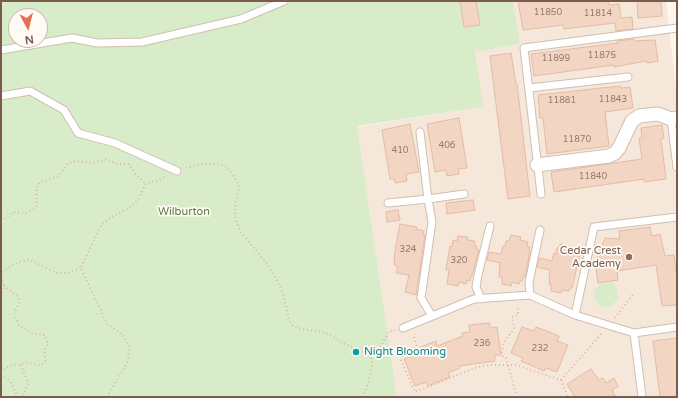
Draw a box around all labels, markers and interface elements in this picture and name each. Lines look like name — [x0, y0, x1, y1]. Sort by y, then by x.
north arrow — [8, 8, 48, 48]
house number: 11850 — [534, 8, 562, 18]
house number: 11814 — [584, 9, 612, 19]
text: N — [24, 32, 35, 46]
house number: 11875 — [588, 51, 616, 61]
house number: 11899 — [542, 54, 570, 64]
house number: 11843 — [599, 95, 627, 105]
house number: 11881 — [548, 96, 576, 106]
house number: 11870 — [563, 135, 591, 145]
house number: 406 — [439, 141, 455, 151]
house number: 410 — [392, 146, 408, 156]
house number: 11840 — [579, 172, 607, 182]
park label: Wilburton — [158, 205, 210, 219]
place label: Cedar Crest Academy — [560, 244, 621, 270]
house number: 324 — [400, 245, 416, 255]
marker: Cedar Crest Academy — [624, 252, 634, 262]
house number: 320 — [451, 256, 467, 266]
house number: 236 — [474, 339, 490, 349]
house number: 232 — [532, 344, 548, 354]
place label: Night Blooming — [364, 345, 446, 359]
marker: Night Blooming — [351, 347, 361, 357]

